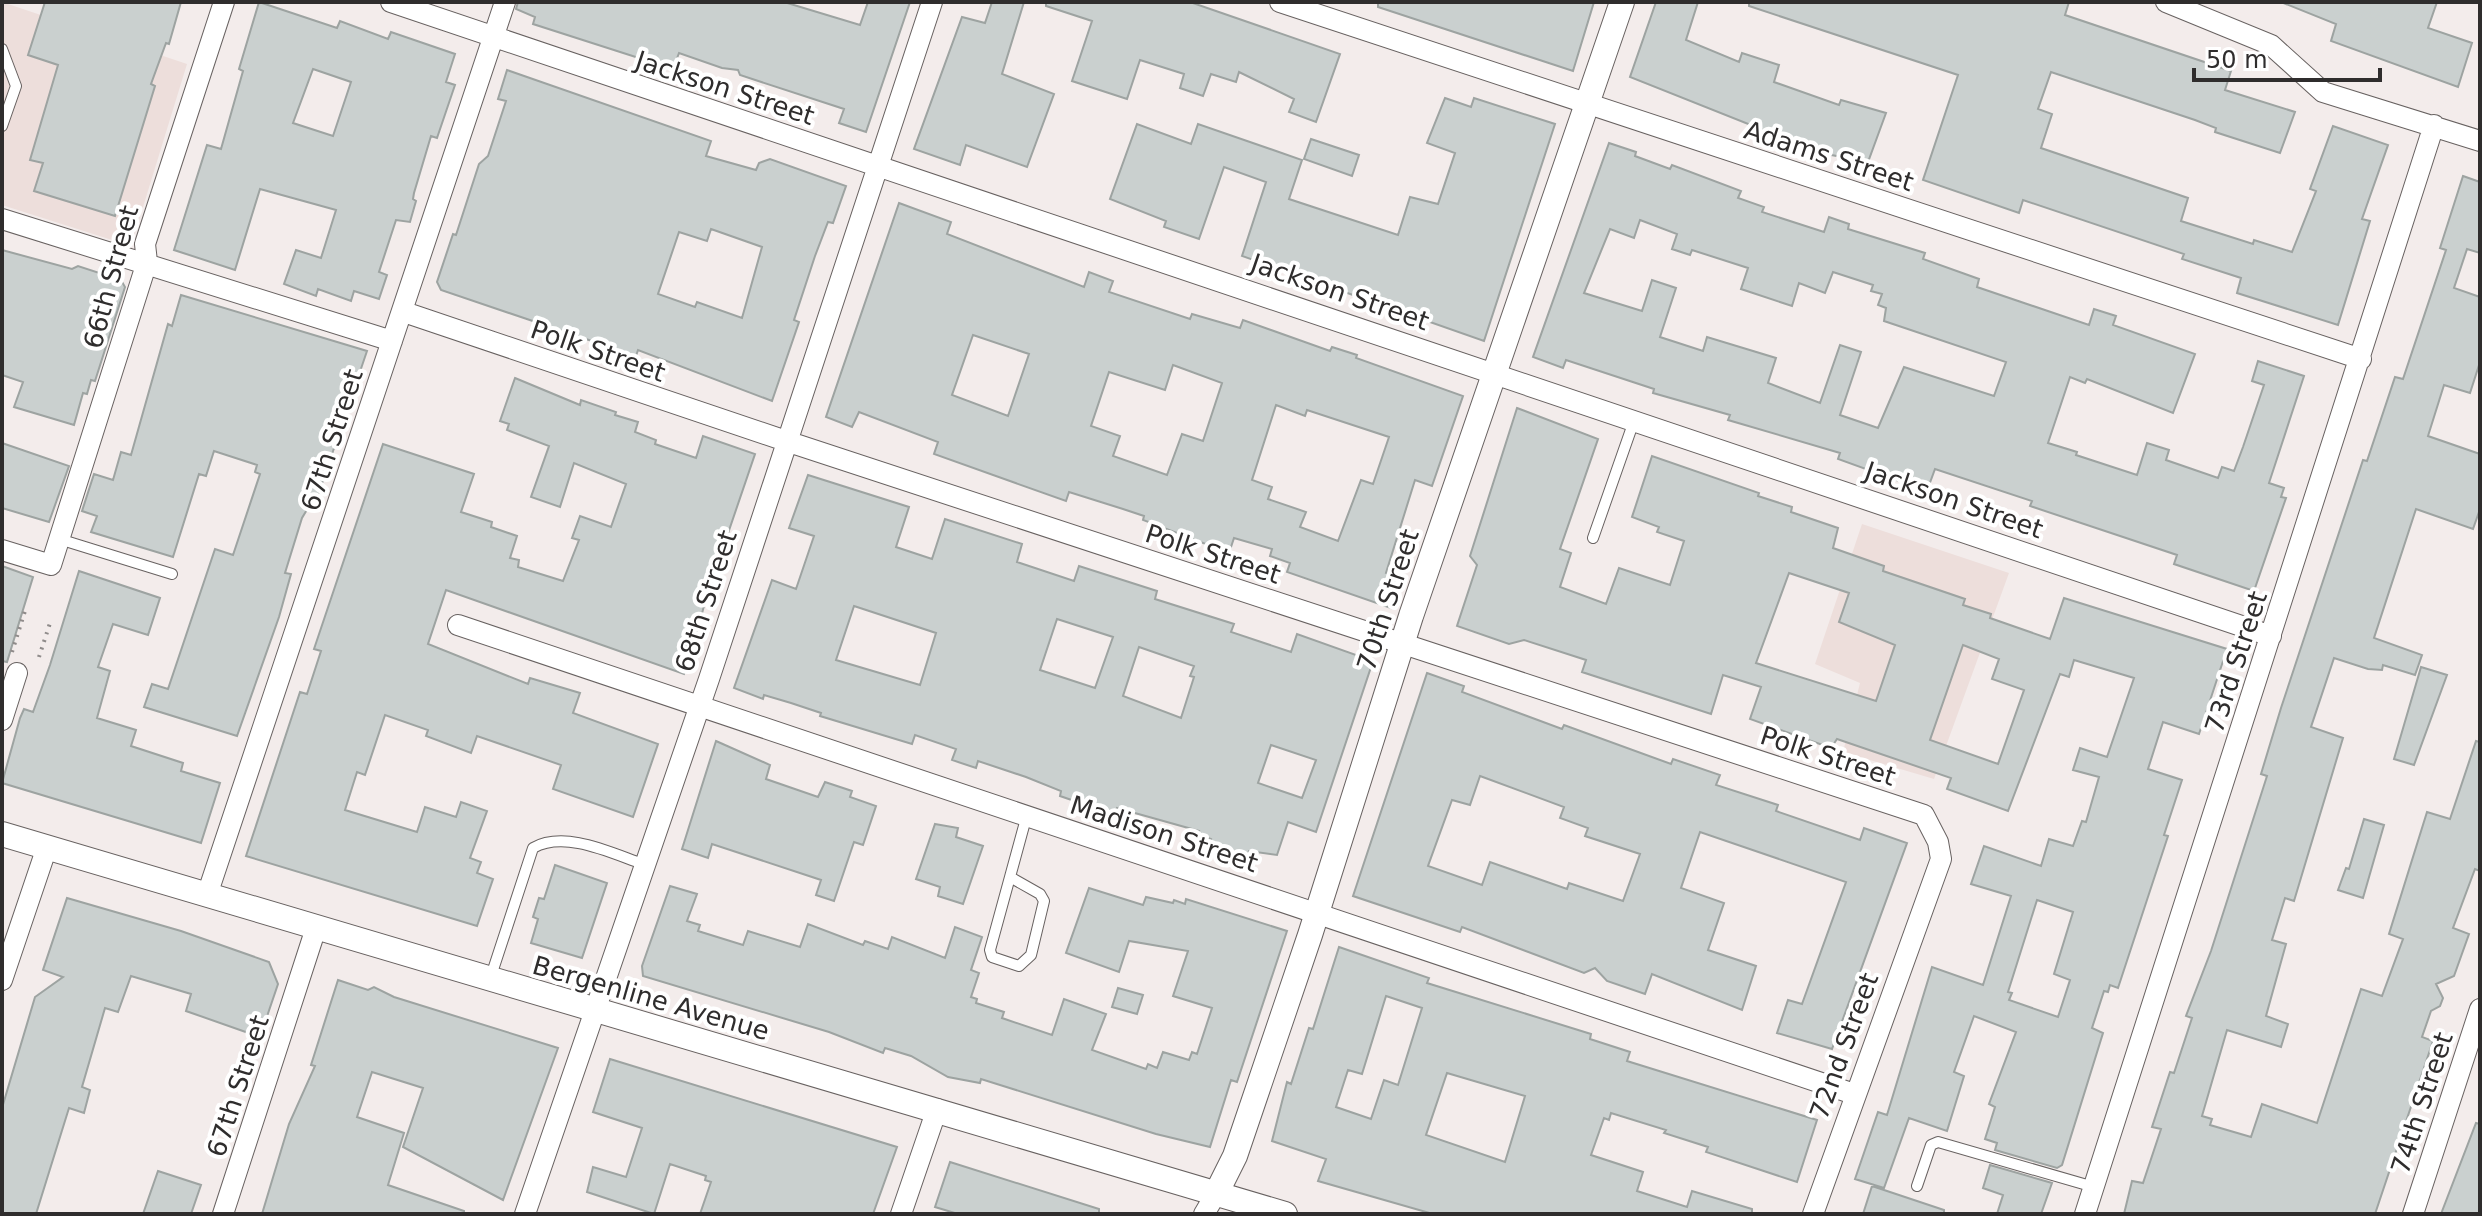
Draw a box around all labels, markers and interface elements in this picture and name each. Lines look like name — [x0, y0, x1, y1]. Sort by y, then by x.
scale bar — [2194, 32, 2380, 82]
street label: Jackson Street — [630, 44, 818, 131]
text: 50 m — [2206, 46, 2268, 74]
street label: Adams Street — [1741, 115, 1917, 197]
street label: 66th Street — [77, 202, 145, 352]
street label: Jackson Street — [1245, 247, 1433, 336]
street label: Polk Street — [527, 314, 669, 388]
street label: 67th Street — [295, 365, 369, 515]
street label: Jackson Street — [1859, 455, 2047, 544]
street label: Polk Street — [1142, 518, 1284, 590]
street label: 70th Street — [1351, 525, 1425, 675]
street label: 68th Street — [669, 526, 743, 676]
street label: 73rd Street — [2199, 587, 2273, 737]
street label: Polk Street — [1757, 720, 1899, 792]
street label: Madison Street — [1066, 790, 1262, 878]
street label: Bergenline Avenue — [529, 950, 773, 1046]
street label: 72nd Street — [1804, 969, 1884, 1123]
street label: 67th Street — [201, 1011, 275, 1161]
street label: 74th Street — [2385, 1028, 2459, 1178]

